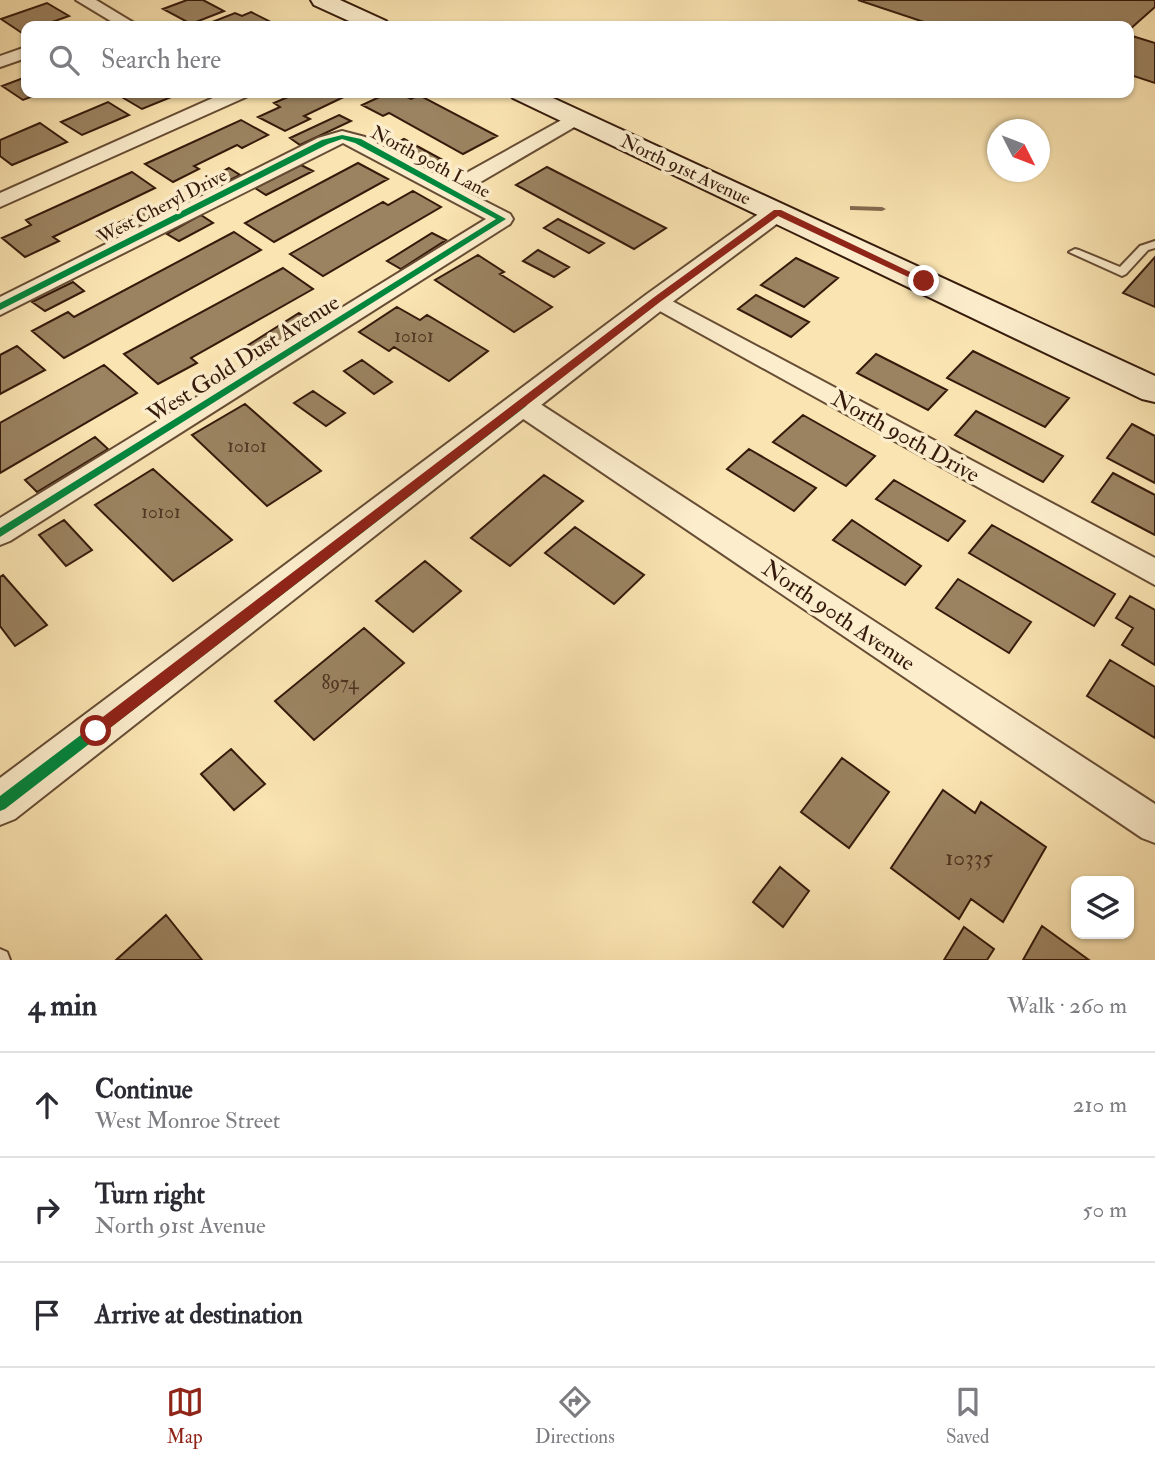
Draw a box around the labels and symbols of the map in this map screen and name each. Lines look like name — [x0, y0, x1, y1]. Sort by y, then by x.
north arrow — [987, 119, 1050, 182]
street label: North 90th Lane — [367, 120, 494, 203]
street label: North 91st Avenue — [617, 129, 755, 211]
street label: West Cheryl Drive — [93, 163, 231, 249]
route end — [908, 265, 939, 296]
street label: West Gold Dust Avenue — [141, 287, 345, 430]
house number: 10101 — [394, 324, 434, 348]
street label: North 90th Drive — [827, 384, 985, 489]
house number: 10101 — [227, 434, 267, 458]
house number: 10101 — [141, 500, 181, 524]
street label: North 90th Avenue — [757, 553, 921, 678]
house number: 8974 — [321, 671, 359, 695]
route start — [80, 715, 111, 746]
house number: 10335 — [945, 843, 993, 872]

